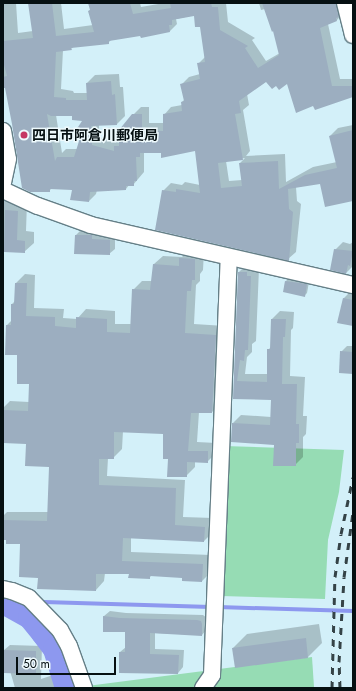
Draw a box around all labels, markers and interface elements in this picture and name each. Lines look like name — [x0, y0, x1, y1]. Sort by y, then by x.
place label: 四日市阿倉川郵便局 — [32, 127, 158, 143]
marker: 四日市阿倉川郵便局 — [19, 130, 29, 140]
scale bar — [18, 649, 118, 675]
text: 50 m — [23, 655, 50, 673]

